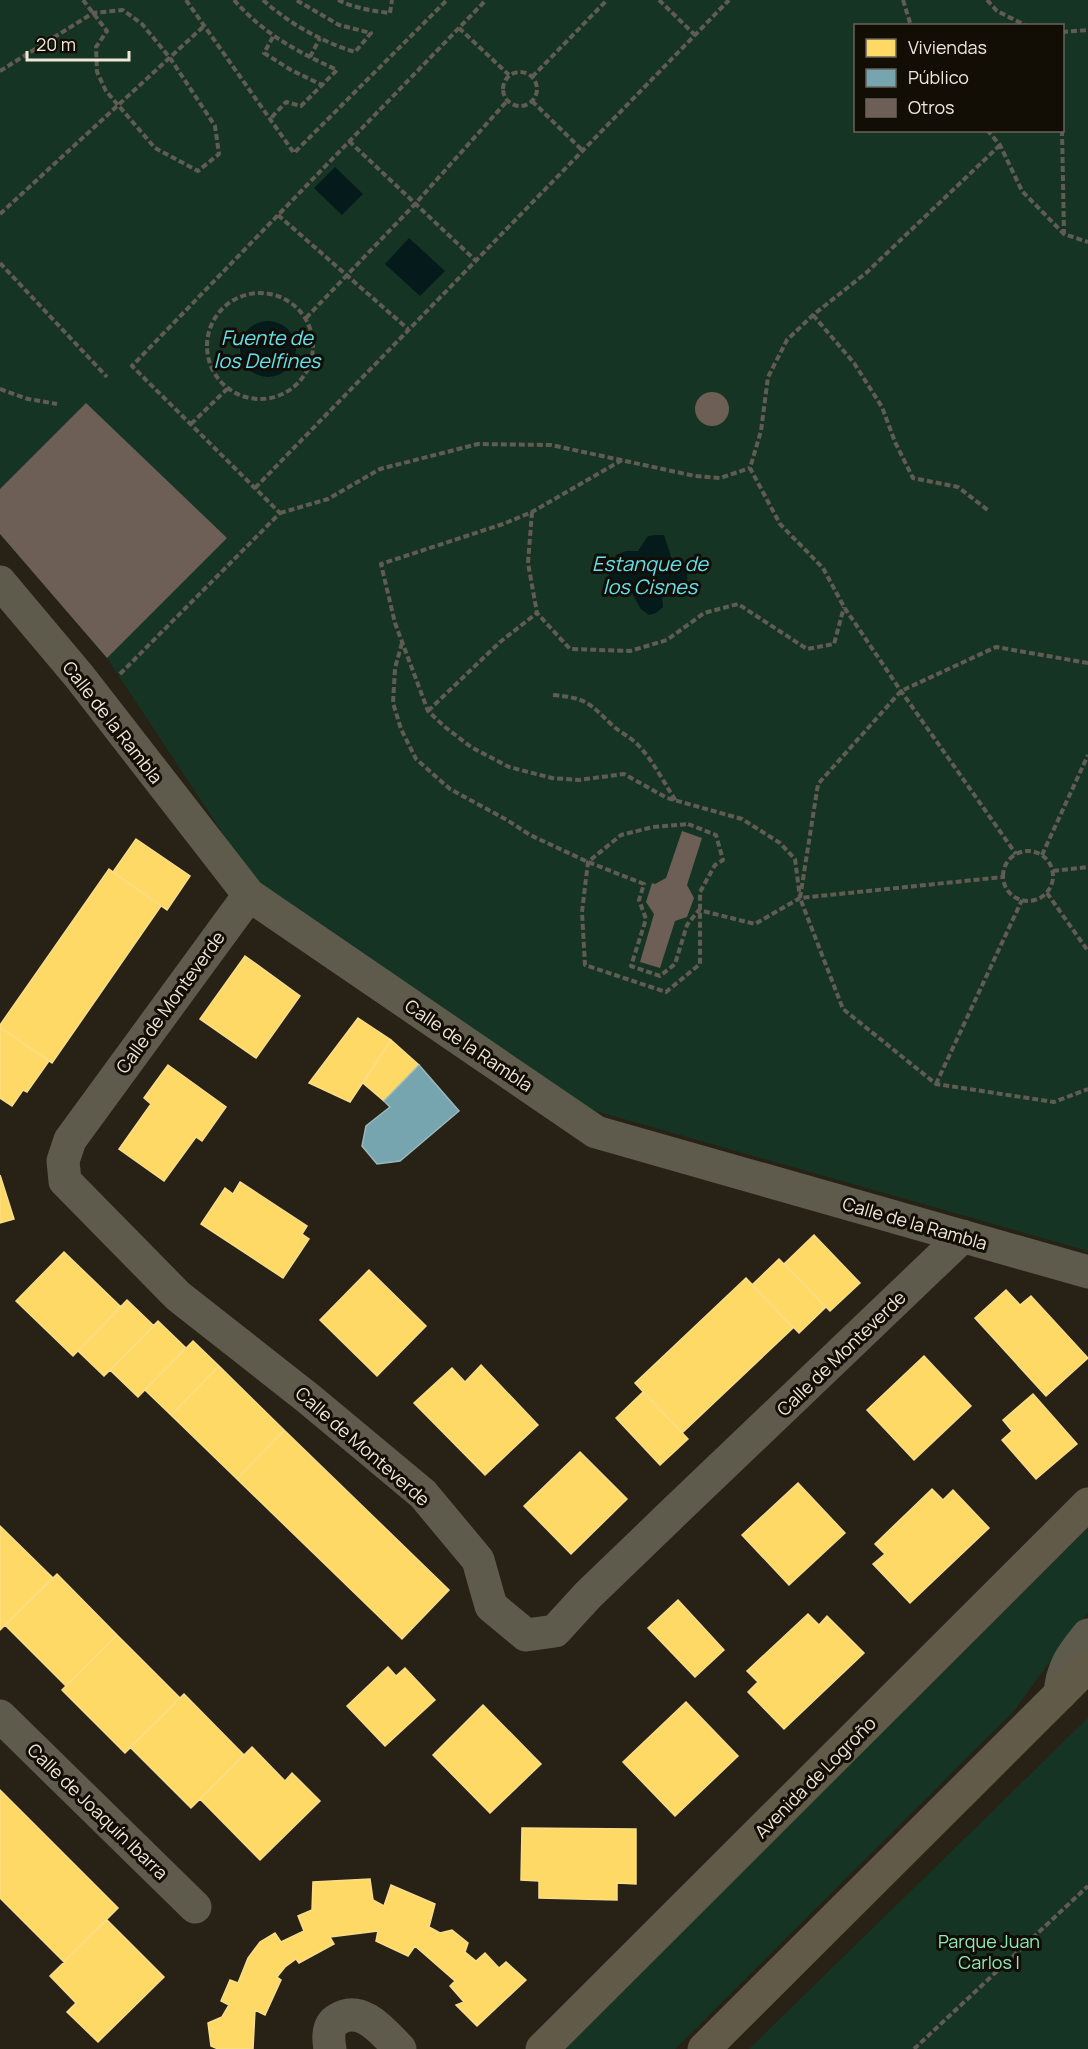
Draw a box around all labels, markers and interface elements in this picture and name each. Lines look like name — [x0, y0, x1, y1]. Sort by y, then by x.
scale bar — [27, 24, 129, 62]
legend — [854, 24, 1064, 132]
text: 20 m — [36, 32, 76, 56]
text: Viviendas — [908, 35, 987, 59]
text: Público — [908, 65, 969, 89]
text: Otros — [908, 95, 955, 119]
water label: Fuente de los Delfines — [214, 324, 322, 374]
water label: Estanque de los Cisnes — [592, 550, 709, 600]
street label: Calle de la Rambla — [58, 656, 168, 788]
street label: Calle de Monteverde — [110, 926, 230, 1078]
street label: Calle de la Rambla — [400, 993, 538, 1097]
street label: Calle de la Rambla — [840, 1191, 990, 1255]
street label: Calle de Monteverde — [771, 1285, 911, 1421]
street label: Calle de Monteverde — [291, 1381, 435, 1511]
street label: Avenida de Logroño — [749, 1711, 881, 1843]
street label: Calle de Joaquín Ibarra — [23, 1738, 173, 1884]
park label: Parque Juan Carlos I — [938, 1929, 1040, 1974]

